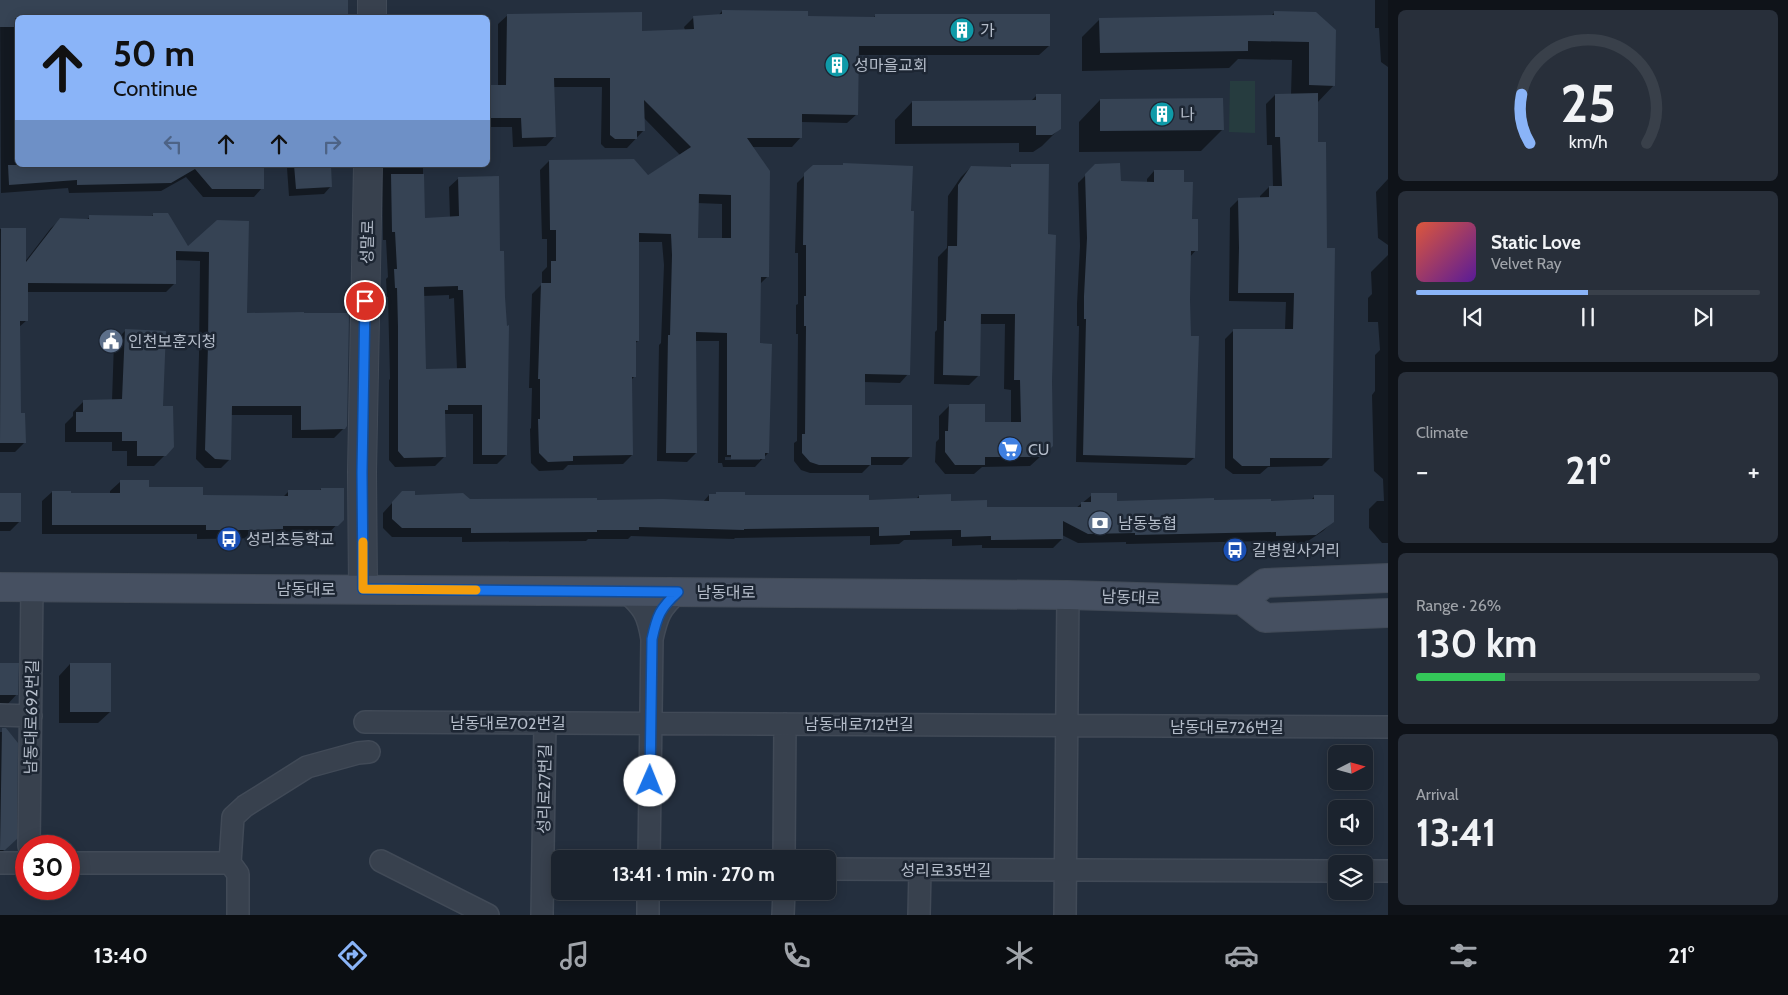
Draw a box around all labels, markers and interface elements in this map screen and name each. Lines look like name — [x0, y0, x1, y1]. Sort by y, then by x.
building icon: 가 — [949, 17, 975, 43]
place label: 가 — [980, 21, 995, 40]
text: 50 m — [113, 32, 195, 75]
icon: ahead — [30, 35, 95, 100]
building icon: 성마을교회 — [824, 52, 850, 78]
place label: 성마을교회 — [854, 56, 928, 75]
text: 25 — [1560, 72, 1616, 135]
text: Continue — [113, 75, 198, 102]
building icon: 나 — [1149, 101, 1175, 127]
place label: 나 — [1180, 105, 1195, 124]
icon: left — [159, 130, 187, 158]
icon: ahead — [212, 130, 240, 158]
icon: ahead — [265, 130, 293, 158]
icon: right — [318, 130, 346, 158]
text: km/h — [1568, 131, 1608, 152]
street label: 성말로 — [358, 219, 377, 264]
text: Static Love — [1491, 231, 1581, 254]
text: Velvet Ray — [1491, 254, 1562, 273]
pin — [344, 280, 386, 322]
icon: arrive — [351, 287, 379, 315]
icon: previous — [1459, 303, 1487, 331]
icon: pause — [1574, 303, 1602, 331]
icon: next — [1689, 303, 1717, 331]
public building icon: 인천보훈지청 — [98, 328, 124, 354]
place label: 인천보훈지청 — [128, 332, 216, 351]
text: Climate — [1416, 423, 1468, 442]
supermarket icon: CU — [997, 436, 1023, 462]
place label: CU — [1028, 440, 1049, 459]
text: 21° — [1565, 447, 1611, 494]
text: − — [1416, 454, 1428, 488]
text: + — [1748, 454, 1760, 488]
bank icon: 남동농협 — [1087, 510, 1113, 536]
place label: 남동농협 — [1118, 514, 1177, 533]
bus stop icon: 성리초등학교 — [216, 526, 242, 552]
place label: 성리초등학교 — [246, 530, 334, 549]
bus stop icon: 길병원사거리 — [1222, 537, 1248, 563]
place label: 길병원사거리 — [1252, 541, 1340, 560]
street label: 남동대로 — [277, 580, 336, 599]
street label: 남동대로 — [697, 583, 756, 602]
street label: 남동대로 — [1101, 587, 1161, 608]
text: Range · 26% — [1416, 596, 1501, 615]
text: 130 km — [1416, 620, 1537, 667]
street label: 남동대로692번길 — [21, 659, 42, 775]
street label: 남동대로702번길 — [450, 714, 566, 733]
street label: 남동대로712번길 — [804, 715, 914, 734]
street label: 남동대로726번길 — [1170, 718, 1284, 737]
street label: 성리로27번길 — [534, 744, 555, 834]
north arrow — [1328, 745, 1372, 790]
map controls — [1328, 745, 1373, 900]
position arrow — [623, 754, 675, 806]
text: Arrival — [1416, 785, 1459, 804]
button: sound — [1328, 800, 1373, 845]
text: 13:41 — [1416, 809, 1496, 856]
speed limit sign: 30 — [15, 835, 80, 900]
button: layers — [1328, 855, 1373, 900]
street label: 성리로35번길 — [901, 861, 991, 880]
text: 13:41 · 1 min · 270 m — [612, 863, 775, 886]
icon: directions — [335, 938, 370, 973]
icon: music — [557, 938, 592, 973]
icon: phone — [779, 938, 814, 973]
icon: climate — [1002, 938, 1037, 973]
icon: car — [1224, 938, 1259, 973]
icon: filters — [1446, 938, 1481, 973]
text: 13:40 — [94, 942, 148, 969]
text: 21° — [1668, 942, 1694, 969]

